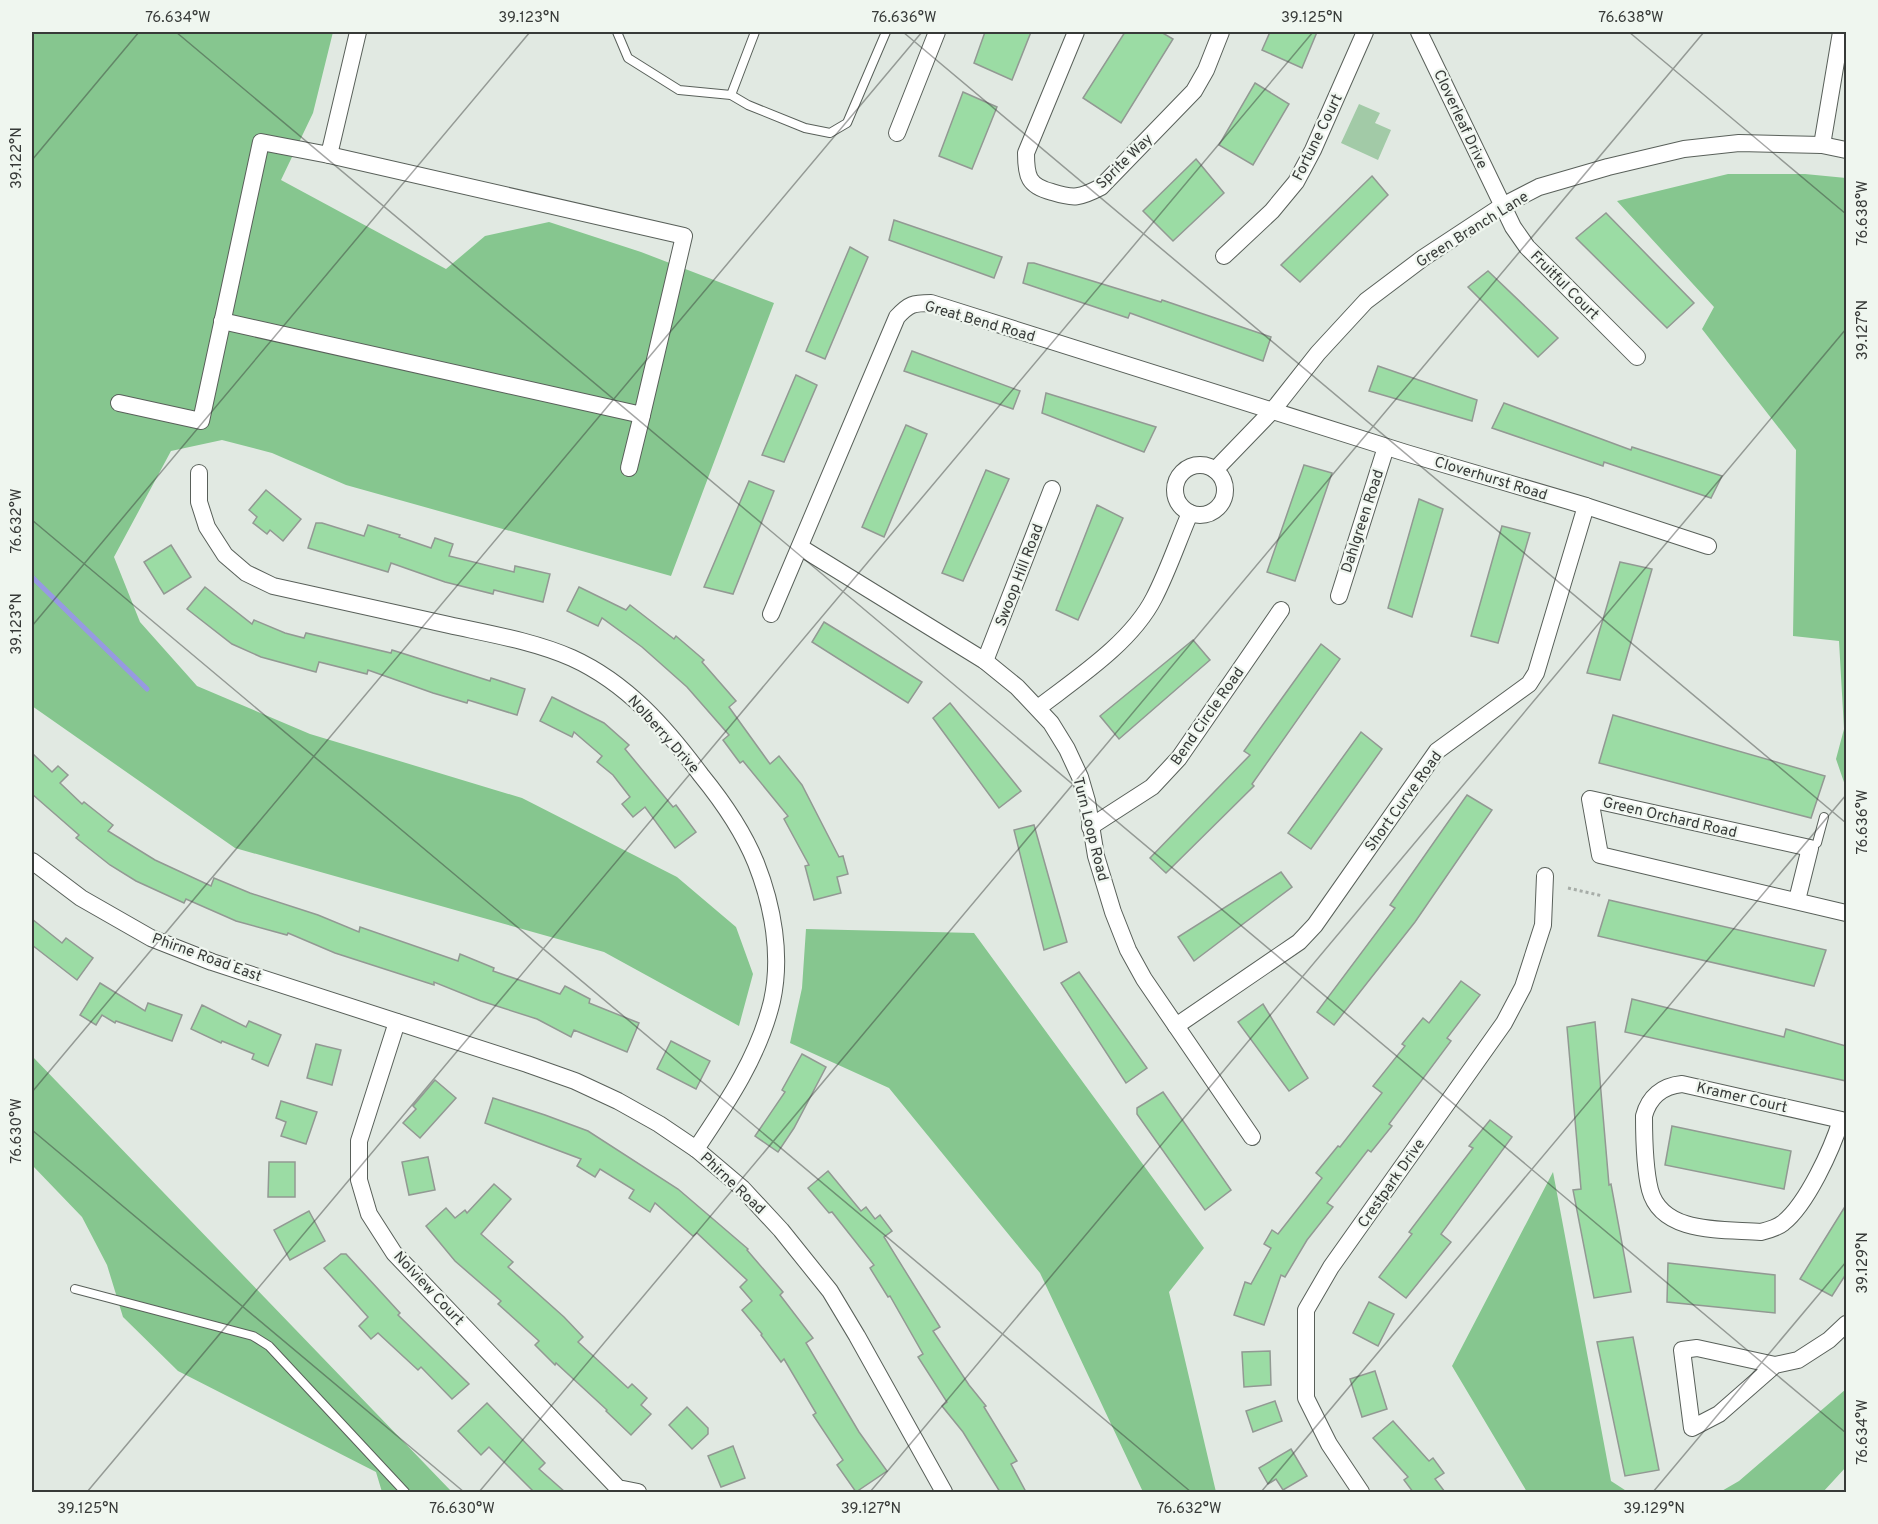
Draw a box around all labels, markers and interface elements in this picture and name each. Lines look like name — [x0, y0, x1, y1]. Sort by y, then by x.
text: 76.634°W — [145, 9, 211, 28]
text: 39.123°N — [498, 9, 560, 28]
text: 76.636°W — [871, 9, 937, 28]
text: 39.125°N — [1281, 9, 1343, 28]
text: 76.638°W — [1598, 9, 1664, 28]
street label: Cloverleaf Drive — [1428, 67, 1491, 172]
street label: Fortune Court — [1289, 91, 1348, 184]
text: 39.122°N — [8, 127, 27, 189]
street label: Sprite Way — [1093, 130, 1158, 194]
text: 76.638°W — [1854, 180, 1873, 246]
street label: Green Branch Lane — [1413, 188, 1533, 273]
street label: Fruitful Court — [1525, 248, 1602, 325]
street label: Great Bend Road — [922, 298, 1037, 347]
text: 39.127°N — [1854, 300, 1873, 360]
street label: Cloverhurst Road — [1432, 453, 1549, 506]
street label: Dahlgreen Road — [1338, 467, 1389, 576]
text: 76.632°W — [8, 488, 27, 554]
street label: Swoop Hill Road — [992, 522, 1049, 630]
text: 39.123°N — [8, 593, 27, 655]
street label: Bend Circle Road — [1167, 664, 1249, 770]
street label: Nolberry Drive — [623, 692, 703, 778]
street label: Short Curve Road — [1361, 748, 1447, 856]
street label: Turn Loop Road — [1067, 775, 1112, 883]
text: 76.636°W — [1854, 789, 1873, 855]
street label: Green Orchard Road — [1601, 794, 1739, 843]
street label: Phirne Road East — [149, 930, 264, 987]
street label: Kramer Court — [1694, 1079, 1789, 1118]
text: 76.630°W — [8, 1098, 27, 1164]
street label: Crestpark Drive — [1354, 1136, 1430, 1232]
street label: Phirne Road — [695, 1149, 769, 1219]
text: 39.129°N — [1854, 1232, 1873, 1294]
street label: Nolview Court — [389, 1248, 467, 1330]
text: 76.634°W — [1854, 1399, 1873, 1465]
text: 39.125°N — [57, 1500, 119, 1519]
text: 76.630°W — [429, 1500, 495, 1519]
text: 39.127°N — [841, 1500, 901, 1519]
text: 76.632°W — [1156, 1500, 1222, 1519]
text: 39.129°N — [1623, 1500, 1685, 1519]

